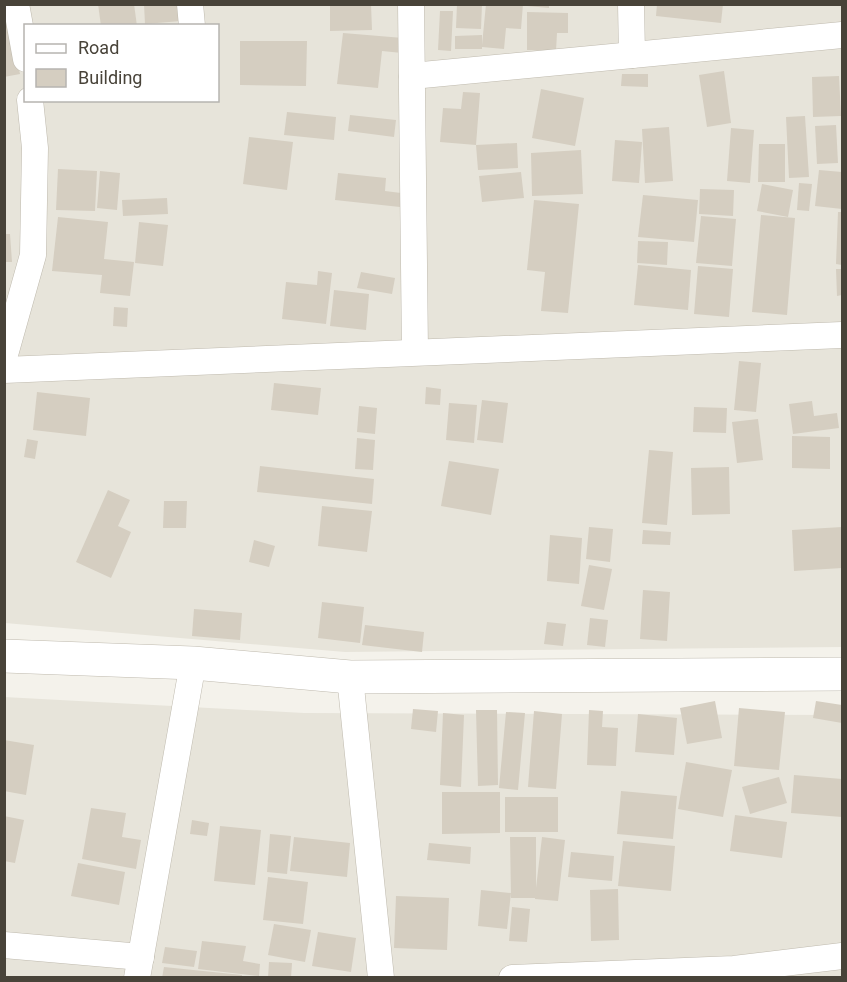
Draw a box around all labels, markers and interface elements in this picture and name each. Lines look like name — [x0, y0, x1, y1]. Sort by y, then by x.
legend — [24, 24, 219, 102]
text: Road — [78, 37, 119, 58]
text: Building — [78, 67, 142, 88]

